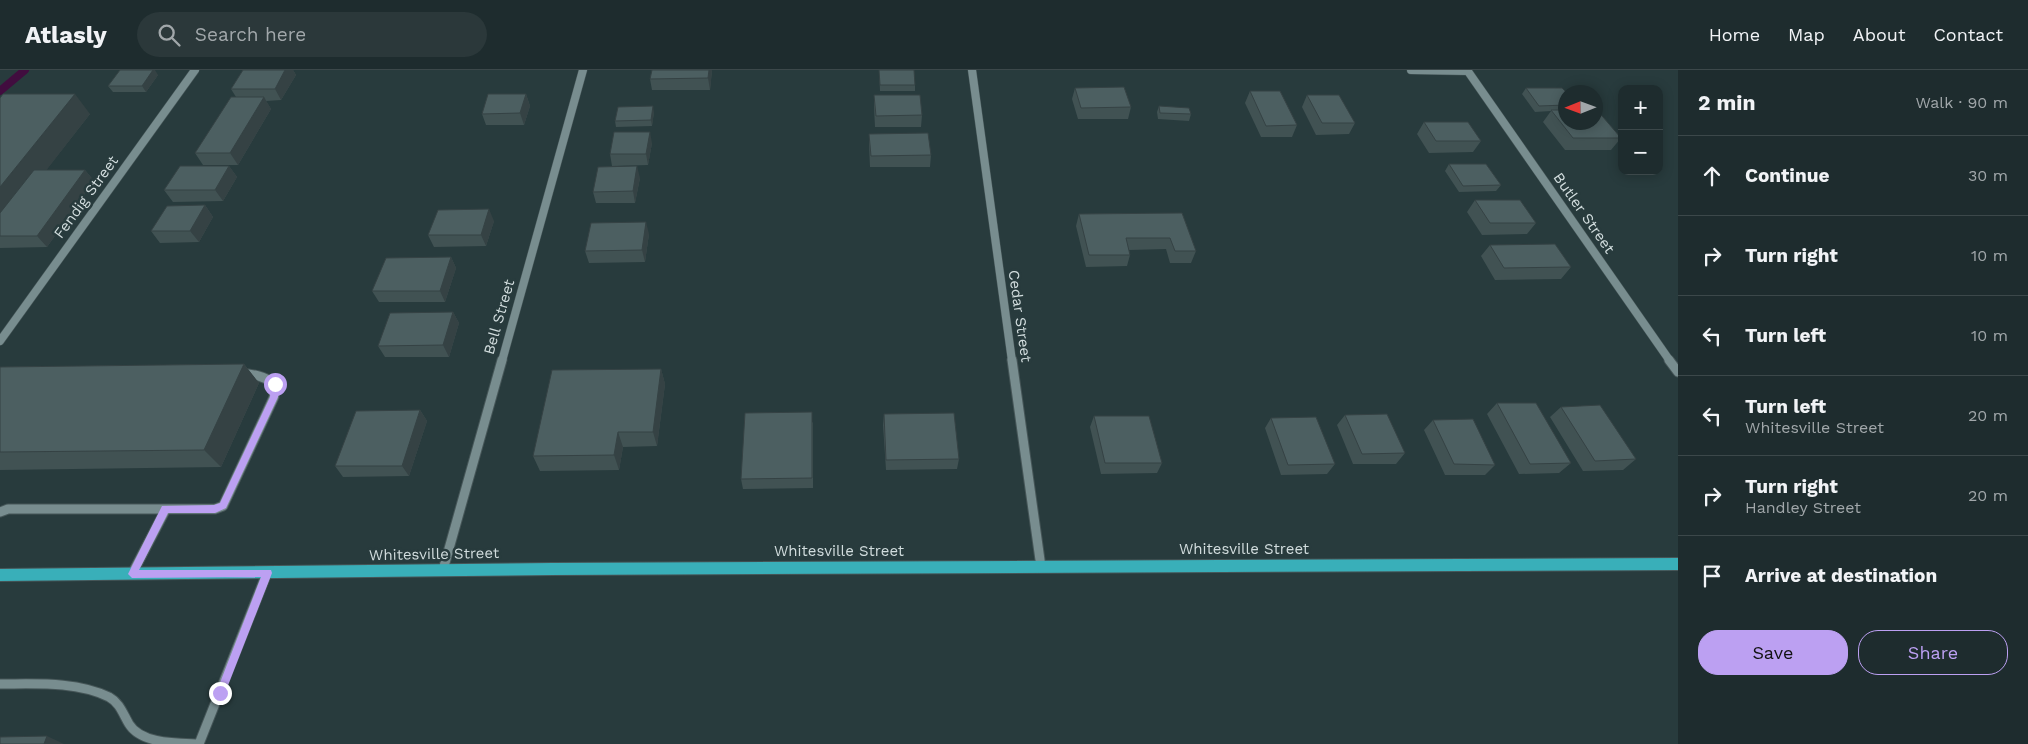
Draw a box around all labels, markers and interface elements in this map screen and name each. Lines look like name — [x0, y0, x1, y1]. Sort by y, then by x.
search box — [137, 12, 487, 57]
text: Atlasly — [25, 21, 107, 49]
icon: search — [155, 21, 183, 49]
text: Search here — [195, 23, 306, 46]
text: Home — [1709, 24, 1760, 45]
text: Map — [1788, 24, 1825, 45]
text: About — [1853, 24, 1905, 45]
text: Contact — [1933, 24, 2003, 45]
north arrow — [1558, 85, 1603, 130]
map controls — [1618, 85, 1663, 175]
button: + — [1618, 85, 1663, 130]
text: 2 min — [1698, 90, 1755, 115]
text: Walk · 90 m — [1916, 93, 2008, 112]
button: − — [1618, 130, 1663, 175]
street label: Fendig Street — [50, 152, 122, 242]
icon: ahead — [1698, 162, 1726, 190]
text: Continue — [1745, 164, 1829, 187]
text: 30 m — [1968, 166, 2008, 185]
street label: Butler Street — [1549, 169, 1619, 258]
icon: right — [1698, 242, 1726, 270]
text: Turn right — [1745, 244, 1838, 267]
text: 10 m — [1971, 246, 2008, 265]
street label: Cedar Street — [1005, 269, 1035, 364]
street label: Bell Street — [480, 277, 519, 357]
icon: left — [1698, 322, 1726, 350]
text: Turn left — [1745, 324, 1826, 347]
text: 10 m — [1971, 326, 2008, 345]
route start — [264, 373, 287, 396]
text: Turn left — [1745, 395, 1826, 418]
icon: left — [1698, 402, 1726, 430]
text: 20 m — [1968, 406, 2008, 425]
text: Whitesville Street — [1745, 418, 1884, 437]
text: Turn right — [1745, 475, 1838, 498]
icon: right — [1698, 482, 1726, 510]
text: 20 m — [1968, 486, 2008, 505]
text: Handley Street — [1745, 498, 1861, 517]
street label: Whitesville Street — [1179, 540, 1310, 558]
street label: Whitesville Street — [774, 542, 905, 560]
street label: Whitesville Street — [369, 544, 500, 564]
icon: arrive — [1698, 562, 1726, 590]
text: Arrive at destination — [1745, 564, 1937, 587]
button: Save — [1698, 630, 1848, 675]
button: Share — [1858, 630, 2008, 675]
route end — [209, 682, 232, 705]

